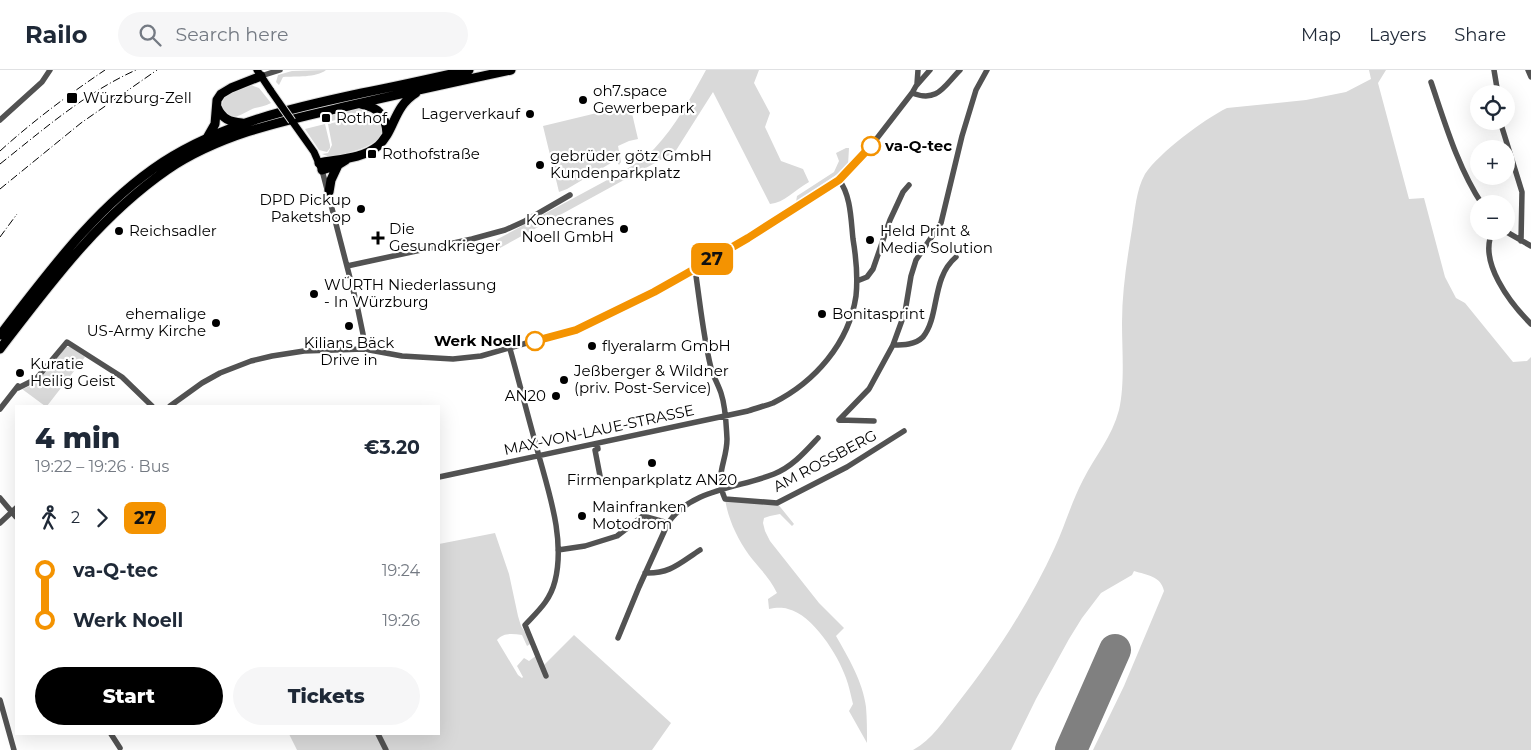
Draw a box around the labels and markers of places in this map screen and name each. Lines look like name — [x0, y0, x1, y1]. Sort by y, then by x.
place label: oh7.space Gewerbepark — [593, 81, 695, 117]
place label: Würzburg-Zell — [83, 88, 192, 107]
marker: Würzburg-Zell — [65, 91, 79, 105]
marker: oh7.space Gewerbepark — [577, 94, 589, 106]
place label: Lagerverkauf — [421, 104, 521, 123]
place label: Rothof — [336, 108, 388, 127]
marker: Lagerverkauf — [524, 108, 536, 120]
marker: Rothof — [320, 112, 332, 124]
marker: va-Q-tec — [861, 136, 881, 156]
place label: va-Q-tec — [884, 136, 952, 155]
place label: Rothofstraße — [382, 144, 480, 163]
place label: gebrüder götz GmbH Kundenparkplatz — [550, 146, 712, 182]
marker: Rothofstraße — [366, 148, 378, 160]
marker: gebrüder götz GmbH Kundenparkplatz — [534, 159, 546, 171]
place label: DPD Pickup Paketshop — [259, 190, 351, 226]
marker: DPD Pickup Paketshop — [355, 203, 367, 215]
place label: Konecranes Noell GmbH — [521, 210, 614, 246]
place label: Die Gesundkrieger — [389, 219, 501, 255]
place label: Reichsadler — [129, 221, 217, 240]
place label: Held Print & Media Solution — [880, 221, 993, 257]
marker: Konecranes Noell GmbH — [618, 223, 630, 235]
marker: Reichsadler — [113, 225, 125, 237]
marker: Die Gesundkrieger — [371, 231, 385, 245]
marker: Held Print & Media Solution — [864, 234, 876, 246]
place label: WÜRTH Niederlassung - In Würzburg — [324, 275, 496, 311]
marker: WÜRTH Niederlassung - In Würzburg — [308, 288, 320, 300]
place label: ehemalige US-Army Kirche — [87, 304, 206, 340]
place label: Bonitasprint — [832, 304, 925, 323]
marker: Bonitasprint — [816, 308, 828, 320]
marker: ehemalige US-Army Kirche — [210, 317, 222, 329]
marker: Kilians Bäck Drive in — [343, 320, 355, 332]
place label: Werk Noell — [434, 331, 521, 350]
marker: Werk Noell — [525, 331, 545, 351]
place label: Kilians Bäck Drive in — [304, 333, 394, 369]
place label: flyeralarm GmbH — [602, 336, 731, 355]
marker: flyeralarm GmbH — [586, 340, 598, 352]
place label: Kuratie Heilig Geist — [30, 354, 116, 390]
place label: Jeßberger & Wildner (priv. Post-Service) — [573, 361, 729, 397]
marker: Kuratie Heilig Geist — [14, 367, 26, 379]
marker: Jeßberger & Wildner (priv. Post-Service) — [558, 374, 570, 386]
place label: AN20 — [505, 386, 546, 405]
marker: AN20 — [550, 390, 562, 402]
marker: Firmenparkplatz AN20 — [646, 457, 658, 469]
place label: Firmenparkplatz AN20 — [567, 470, 737, 489]
place label: Mainfranken Motodrom — [592, 497, 687, 533]
marker: Mainfranken Motodrom — [576, 510, 588, 522]

